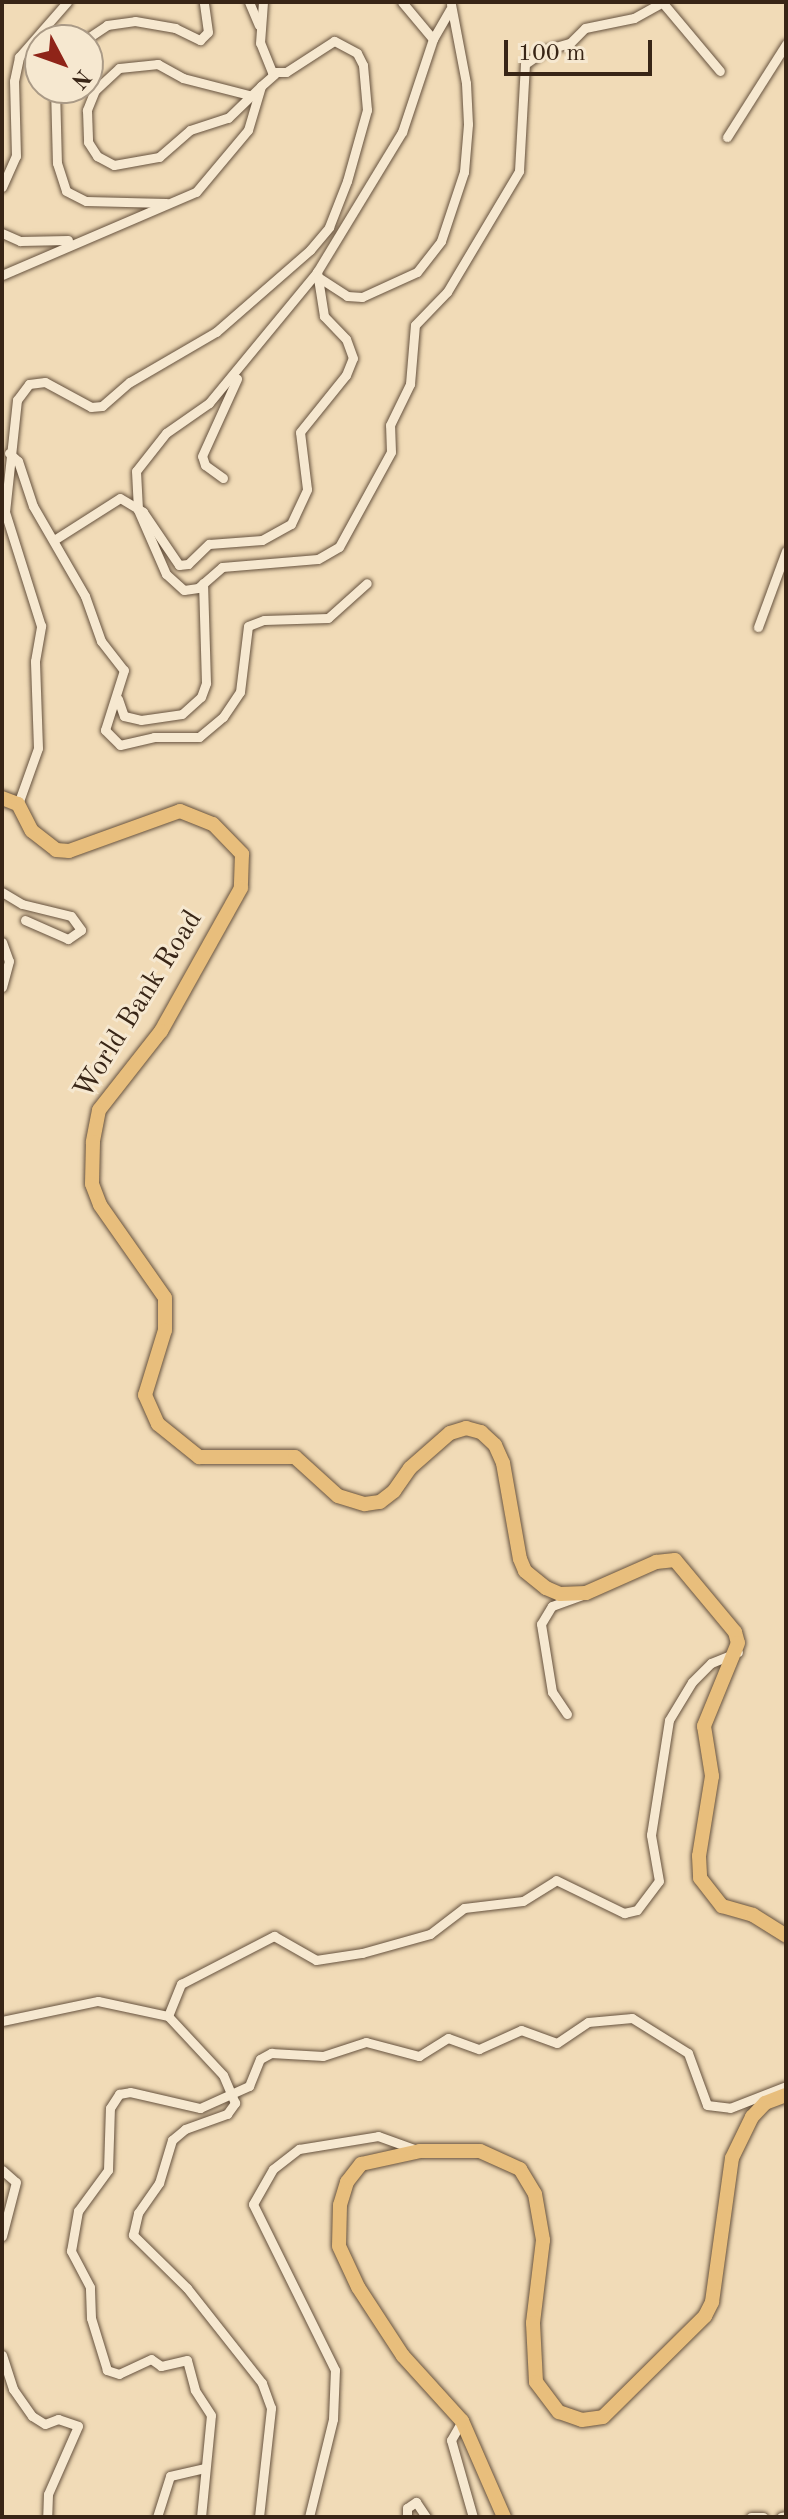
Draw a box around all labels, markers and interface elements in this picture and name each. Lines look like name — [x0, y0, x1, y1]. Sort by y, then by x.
north arrow — [24, 24, 104, 104]
scale bar — [508, 24, 656, 74]
text: 100 m — [518, 42, 586, 66]
text: N — [67, 65, 94, 92]
street label: World Bank Road — [68, 905, 210, 1105]

